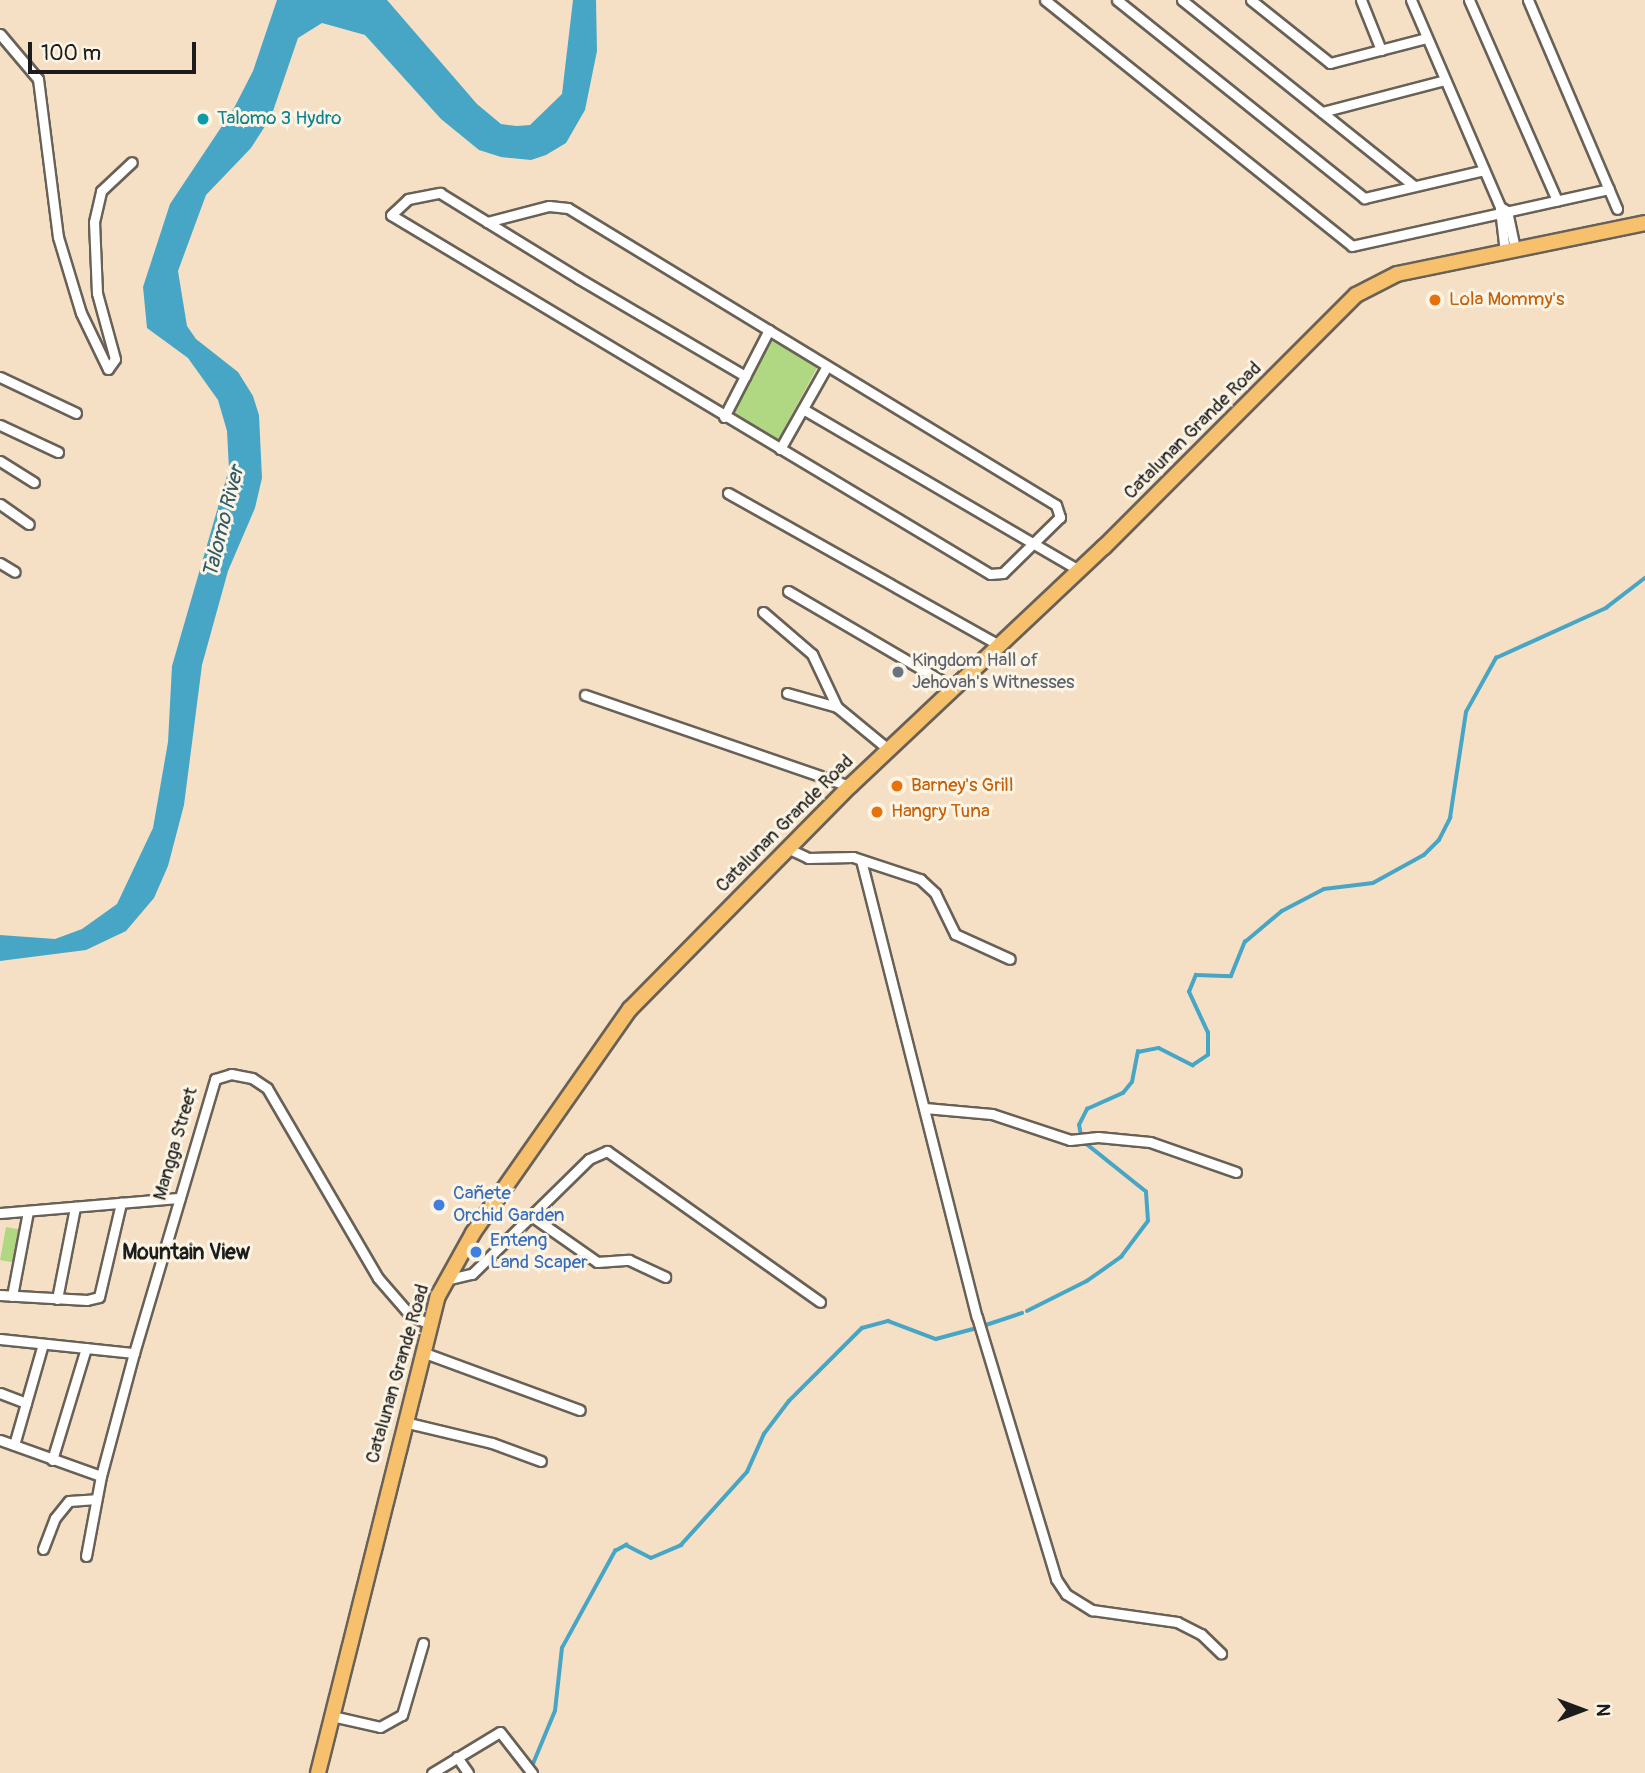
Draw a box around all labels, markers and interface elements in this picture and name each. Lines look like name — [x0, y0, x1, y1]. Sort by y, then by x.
scale bar — [32, 28, 200, 72]
text: 100 m — [41, 40, 101, 67]
place label: Talomo 3 Hydro — [217, 108, 341, 130]
marker: Talomo 3 Hydro — [195, 111, 211, 127]
place label: Lola Mommy's — [1449, 289, 1564, 311]
marker: Lola Mommy's — [1427, 292, 1443, 308]
street label: Catalunan Grande Road — [1119, 357, 1267, 505]
water label: Talomo River — [198, 464, 250, 580]
place label: Kingdom Hall of Jehovah's Witnesses — [912, 650, 1074, 694]
marker: Kingdom Hall of Jehovah's Witnesses — [890, 664, 906, 680]
street label: Catalunan Grande Road — [711, 750, 859, 898]
place label: Barney's Grill — [911, 775, 1013, 797]
marker: Barney's Grill — [889, 778, 905, 794]
place label: Hangry Tuna — [891, 801, 990, 823]
marker: Hangry Tuna — [869, 804, 885, 820]
street label: Mangga Street — [149, 1085, 203, 1203]
place label: Cañete Orchid Garden — [453, 1183, 564, 1227]
marker: Cañete Orchid Garden — [431, 1197, 447, 1213]
place label: Enteng Land Scaper — [490, 1230, 588, 1274]
district label: Mountain View — [122, 1240, 250, 1266]
marker: Enteng Land Scaper — [468, 1244, 484, 1260]
street label: Catalunan Grande Road — [362, 1282, 434, 1466]
north arrow — [1547, 1675, 1617, 1745]
text: N — [1591, 1704, 1615, 1716]

